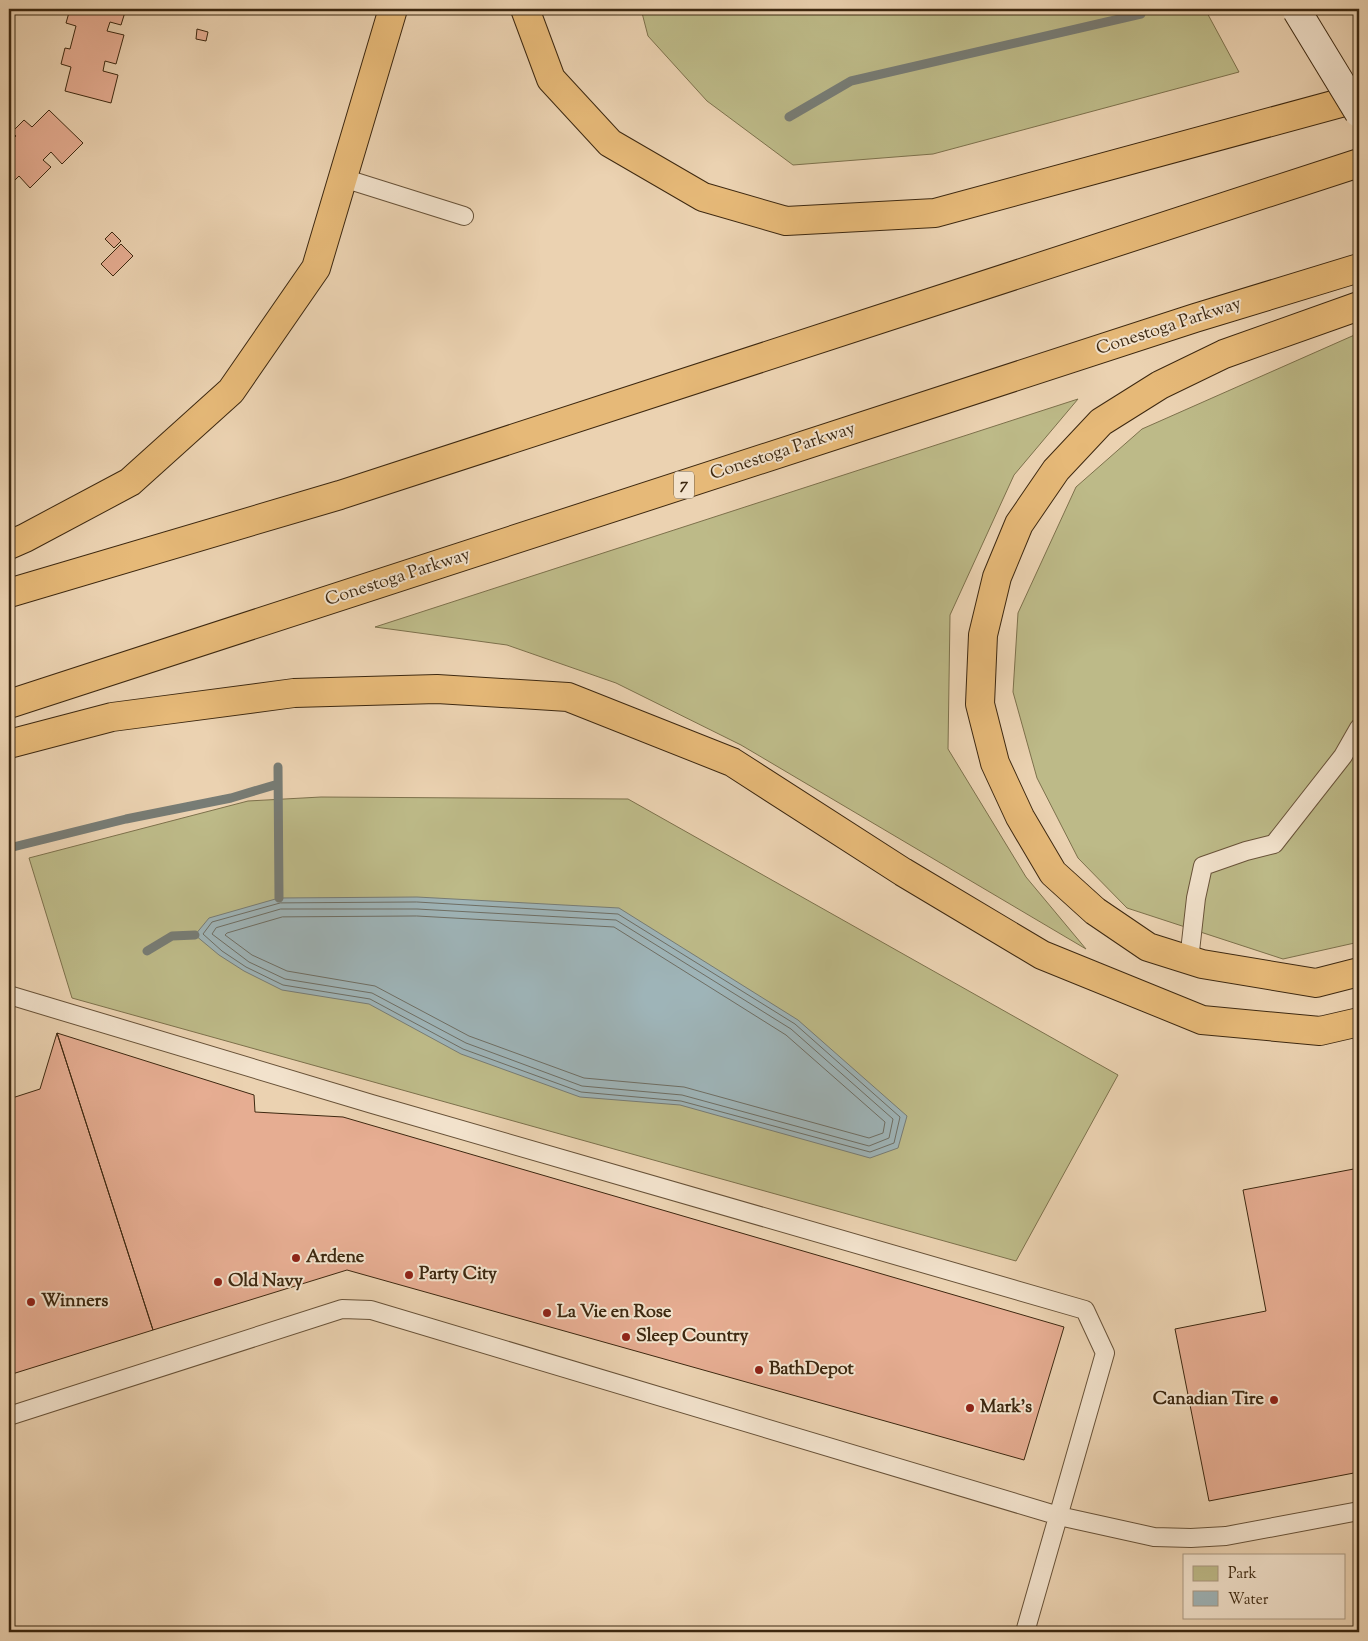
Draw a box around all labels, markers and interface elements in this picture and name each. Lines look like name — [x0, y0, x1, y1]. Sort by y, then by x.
street label: Conestoga Parkway — [1093, 291, 1245, 363]
street label: Conestoga Parkway — [707, 416, 859, 488]
road number: 7 — [674, 472, 694, 498]
street label: Conestoga Parkway — [322, 542, 474, 614]
place label: Ardene — [306, 1245, 365, 1271]
marker: Ardene — [290, 1252, 302, 1264]
place label: Party City — [419, 1262, 497, 1288]
place label: Old Navy — [228, 1269, 303, 1295]
marker: Party City — [403, 1269, 415, 1281]
marker: Old Navy — [212, 1276, 224, 1288]
place label: Winners — [41, 1289, 108, 1315]
marker: Winners — [25, 1296, 37, 1308]
place label: La Vie en Rose — [557, 1300, 672, 1326]
marker: La Vie en Rose — [541, 1307, 553, 1319]
place label: Sleep Country — [636, 1324, 749, 1350]
marker: Sleep Country — [620, 1331, 632, 1343]
place label: BathDepot — [769, 1357, 854, 1383]
marker: BathDepot — [753, 1364, 765, 1376]
place label: Canadian Tire — [1153, 1387, 1265, 1413]
marker: Canadian Tire — [1268, 1394, 1280, 1406]
place label: Mark's — [980, 1395, 1032, 1421]
marker: Mark's — [964, 1402, 976, 1414]
legend — [1183, 1554, 1346, 1618]
text: Park — [1228, 1564, 1257, 1585]
text: Water — [1228, 1590, 1269, 1611]

